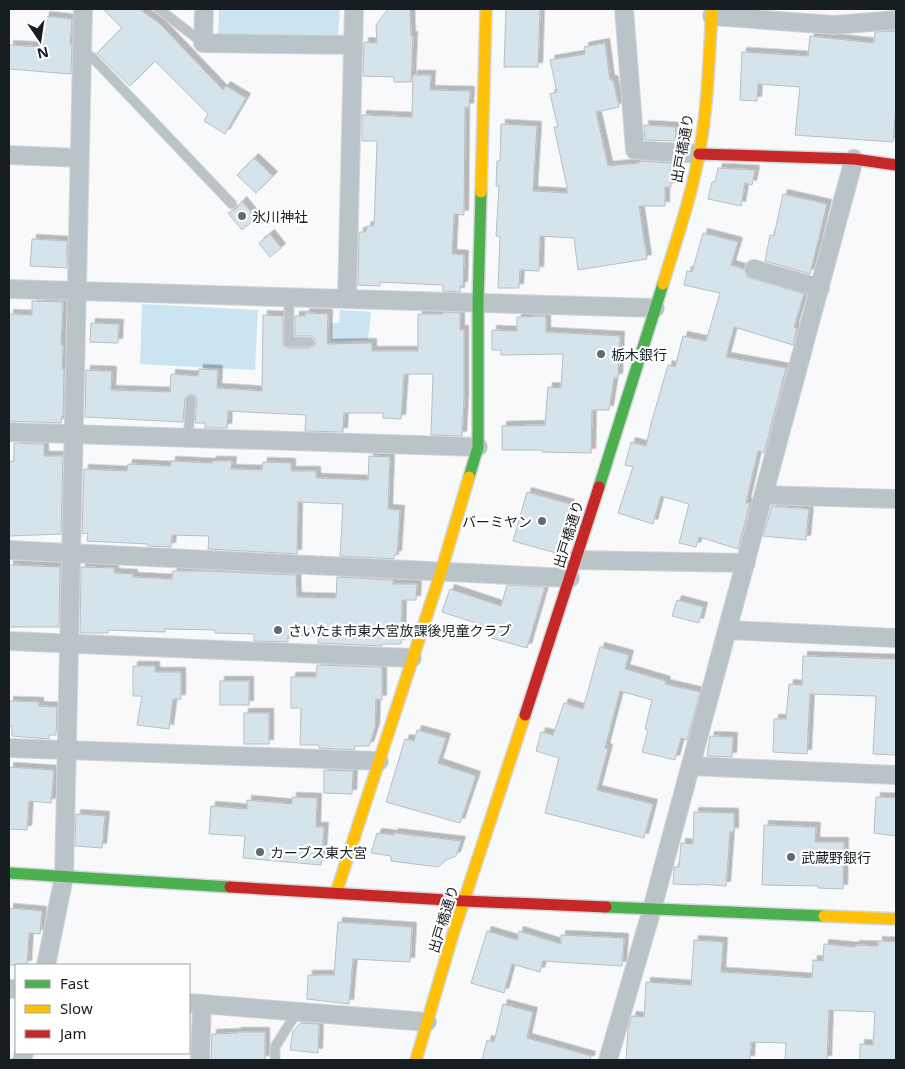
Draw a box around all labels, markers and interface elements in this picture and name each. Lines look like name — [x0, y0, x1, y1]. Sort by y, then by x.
north arrow — [15, 15, 65, 65]
text: N — [35, 43, 51, 64]
street label: 出戸橋通り — [667, 112, 697, 184]
place label: 氷川神社 — [252, 207, 308, 226]
marker: 氷川神社 — [236, 210, 248, 222]
place label: 栃木銀行 — [611, 345, 667, 364]
marker: 栃木銀行 — [595, 348, 607, 360]
street label: 出戸橋通り — [549, 498, 587, 570]
place label: バーミヤン — [462, 512, 532, 531]
marker: バーミヤン — [536, 515, 548, 527]
place label: さいたま市東大宮放課後児童クラブ — [288, 621, 512, 640]
marker: さいたま市東大宮放課後児童クラブ — [272, 624, 284, 636]
place label: カーブス東大宮 — [270, 843, 367, 862]
marker: カーブス東大宮 — [254, 846, 266, 858]
place label: 武蔵野銀行 — [801, 848, 871, 867]
marker: 武蔵野銀行 — [785, 851, 797, 863]
street label: 出戸橋通り — [424, 883, 462, 955]
legend — [15, 964, 190, 1054]
text: Fast — [60, 973, 89, 993]
text: Slow — [60, 998, 93, 1018]
text: Jam — [58, 1023, 87, 1043]

